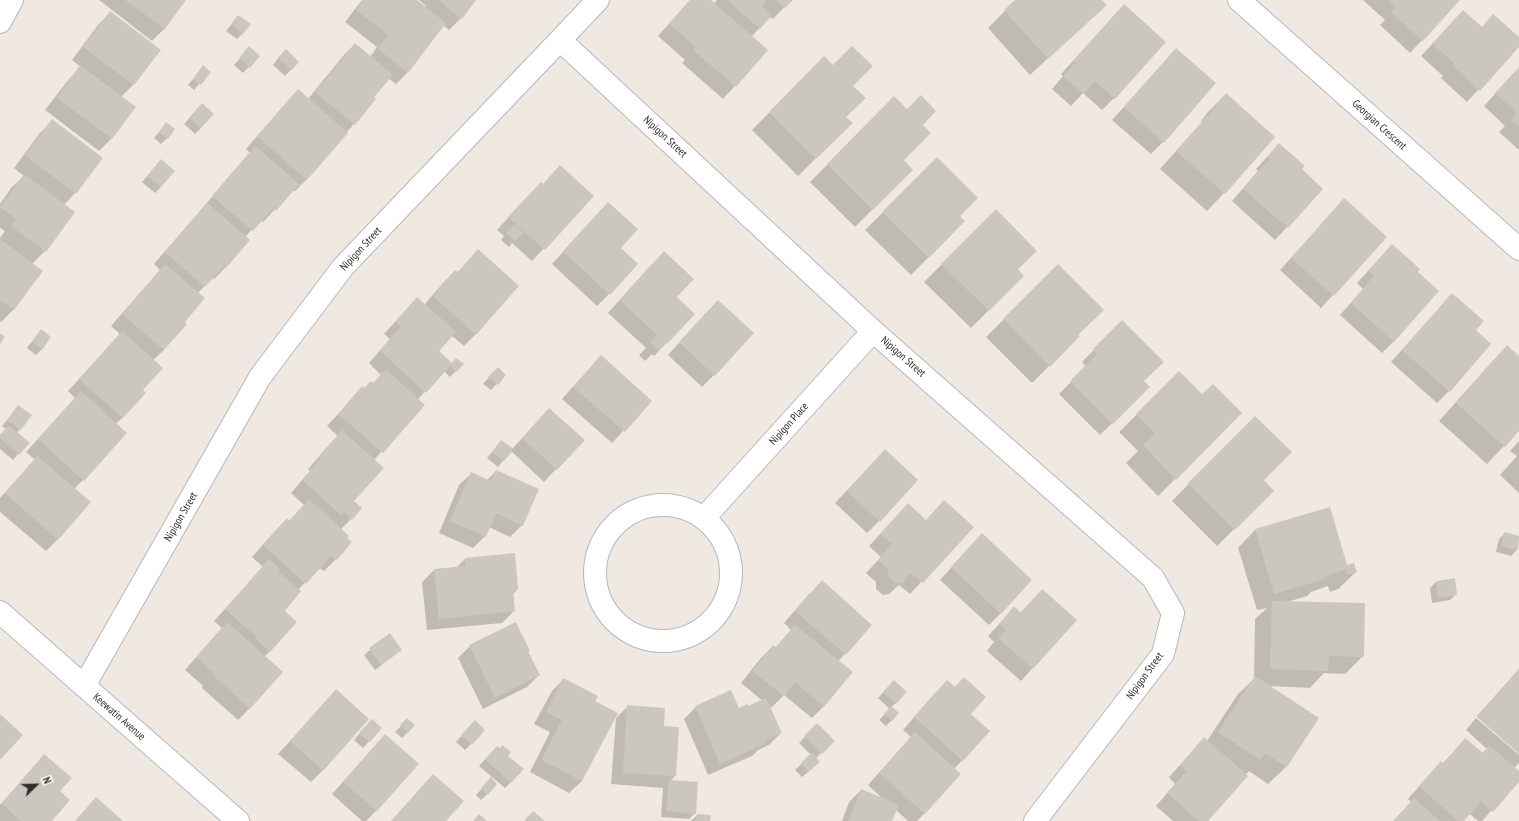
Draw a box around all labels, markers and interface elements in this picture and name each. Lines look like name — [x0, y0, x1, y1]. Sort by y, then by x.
street label: Georgian Crescent — [1349, 97, 1409, 153]
street label: Nipigon Street — [640, 113, 690, 161]
street label: Nipigon Street — [337, 224, 385, 274]
street label: Nipigon Street — [878, 334, 928, 380]
street label: Nipigon Place — [767, 400, 811, 448]
street label: Nipigon Street — [162, 490, 200, 544]
street label: Nipigon Street — [1124, 650, 1166, 702]
street label: Keewatin Avenue — [90, 691, 148, 743]
north arrow — [16, 765, 56, 805]
text: N — [39, 775, 55, 786]

